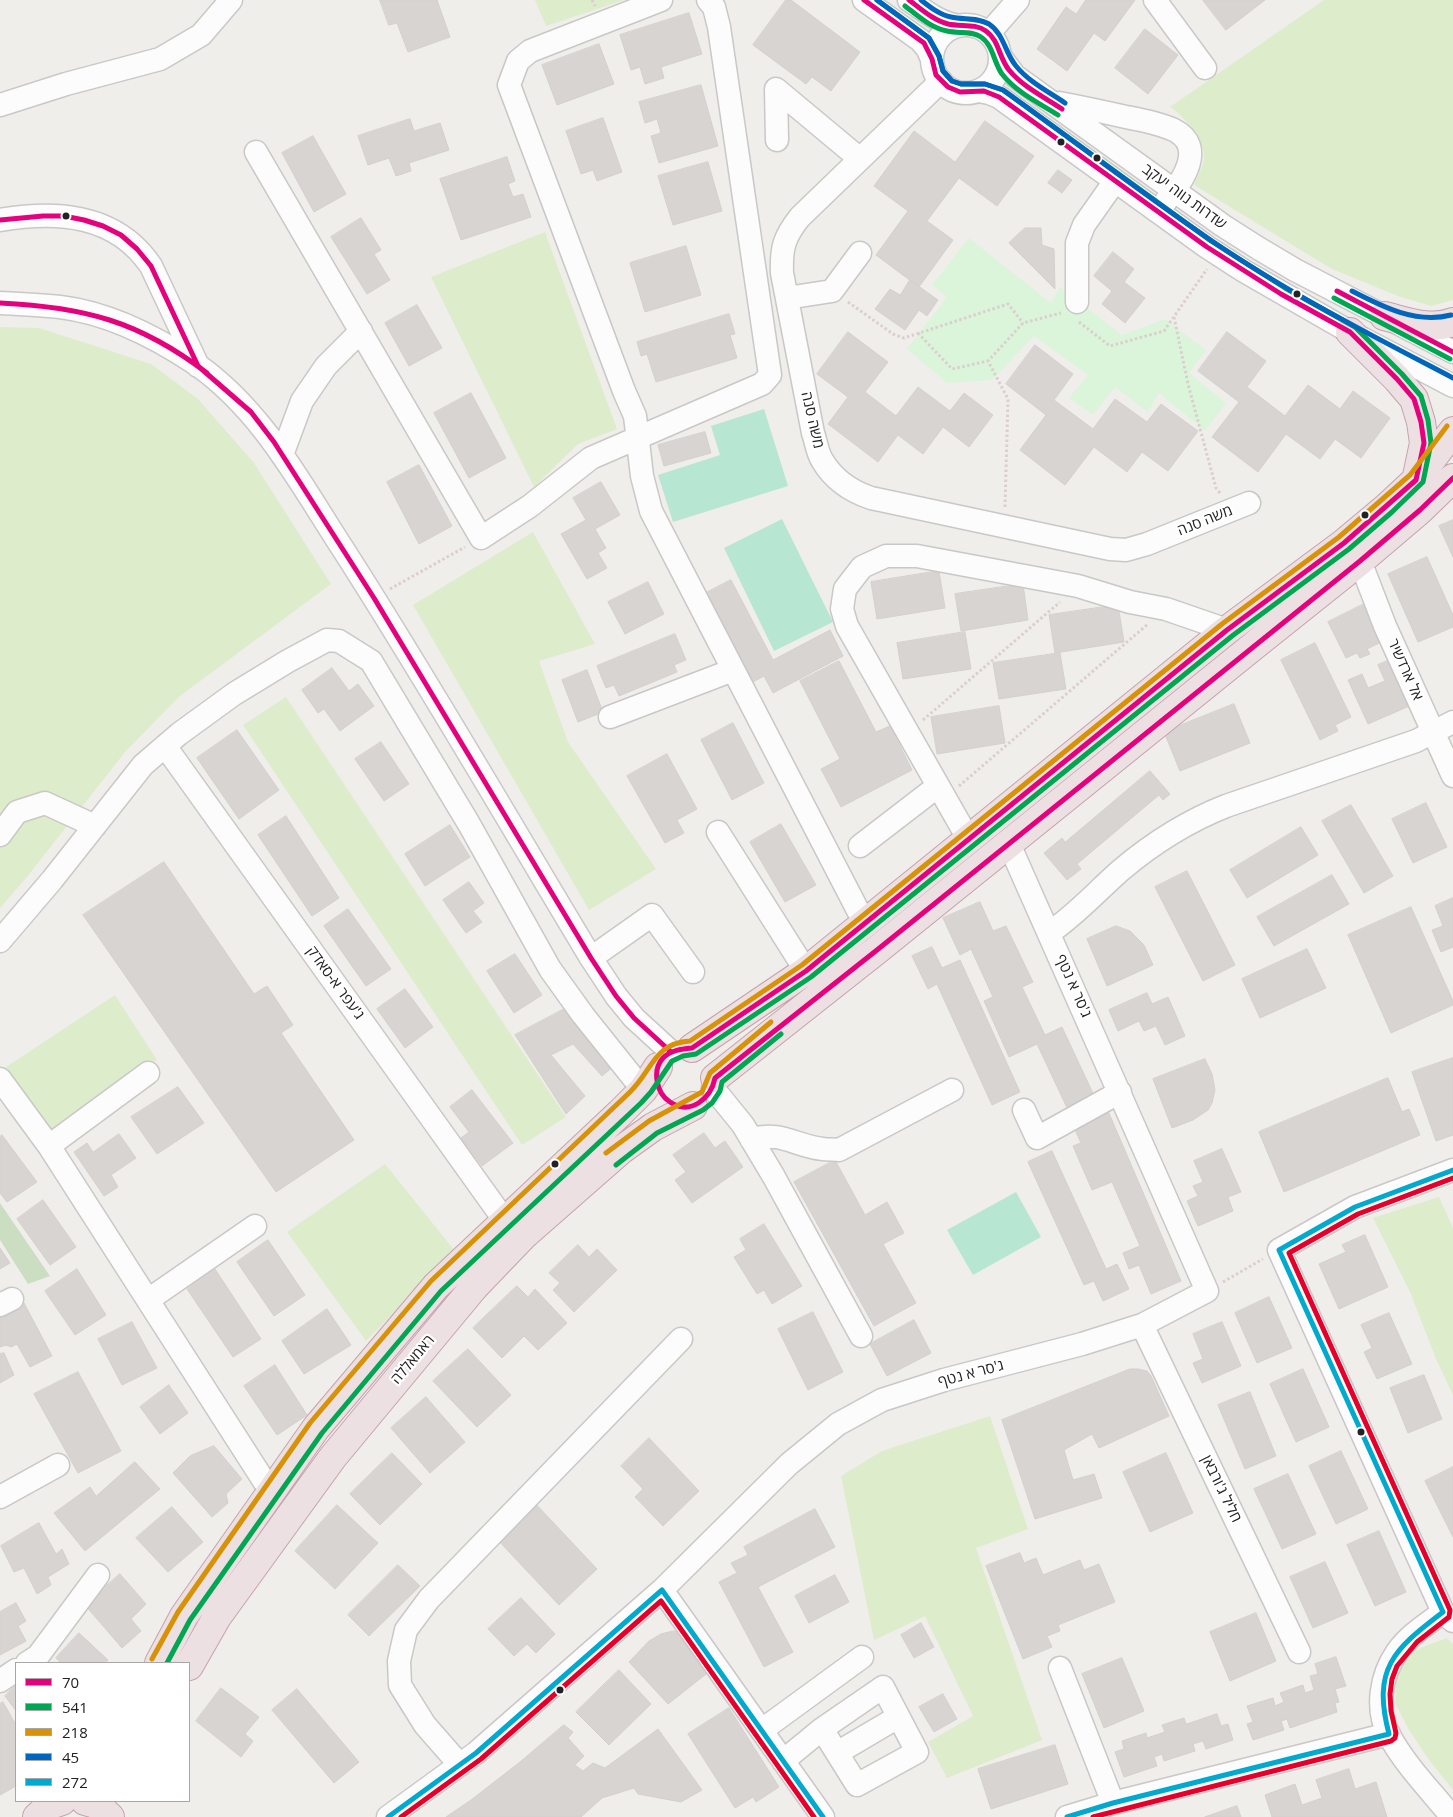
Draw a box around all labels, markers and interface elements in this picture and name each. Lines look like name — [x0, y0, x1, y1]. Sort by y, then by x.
unlabelled marker — [1056, 137, 1066, 147]
unlabelled marker — [1092, 153, 1102, 163]
street label: שדרות נווה יעקב — [1138, 160, 1230, 234]
unlabelled marker — [61, 211, 71, 221]
unlabelled marker — [1292, 289, 1302, 299]
street label: משה סנה — [797, 390, 827, 450]
street label: משה סנה — [1175, 502, 1235, 540]
unlabelled marker — [1360, 510, 1370, 520]
street label: אל ארדשיר — [1383, 636, 1427, 704]
street label: ג'עפר א-סאדק — [302, 943, 368, 1023]
street label: ג'סר א נטף — [1051, 952, 1095, 1020]
unlabelled marker — [550, 1159, 560, 1169]
street label: ראמאללה — [387, 1332, 439, 1388]
street label: ג'סר א נטף — [936, 1357, 1006, 1391]
unlabelled marker — [1356, 1427, 1366, 1437]
street label: חליל ג'ורבאן — [1197, 1452, 1245, 1526]
legend — [15, 1662, 190, 1802]
text: 70 — [62, 1672, 79, 1692]
unlabelled marker — [555, 1685, 565, 1695]
text: 541 — [62, 1697, 88, 1717]
text: 218 — [62, 1722, 88, 1742]
text: 45 — [62, 1747, 79, 1767]
text: 272 — [62, 1772, 88, 1792]

